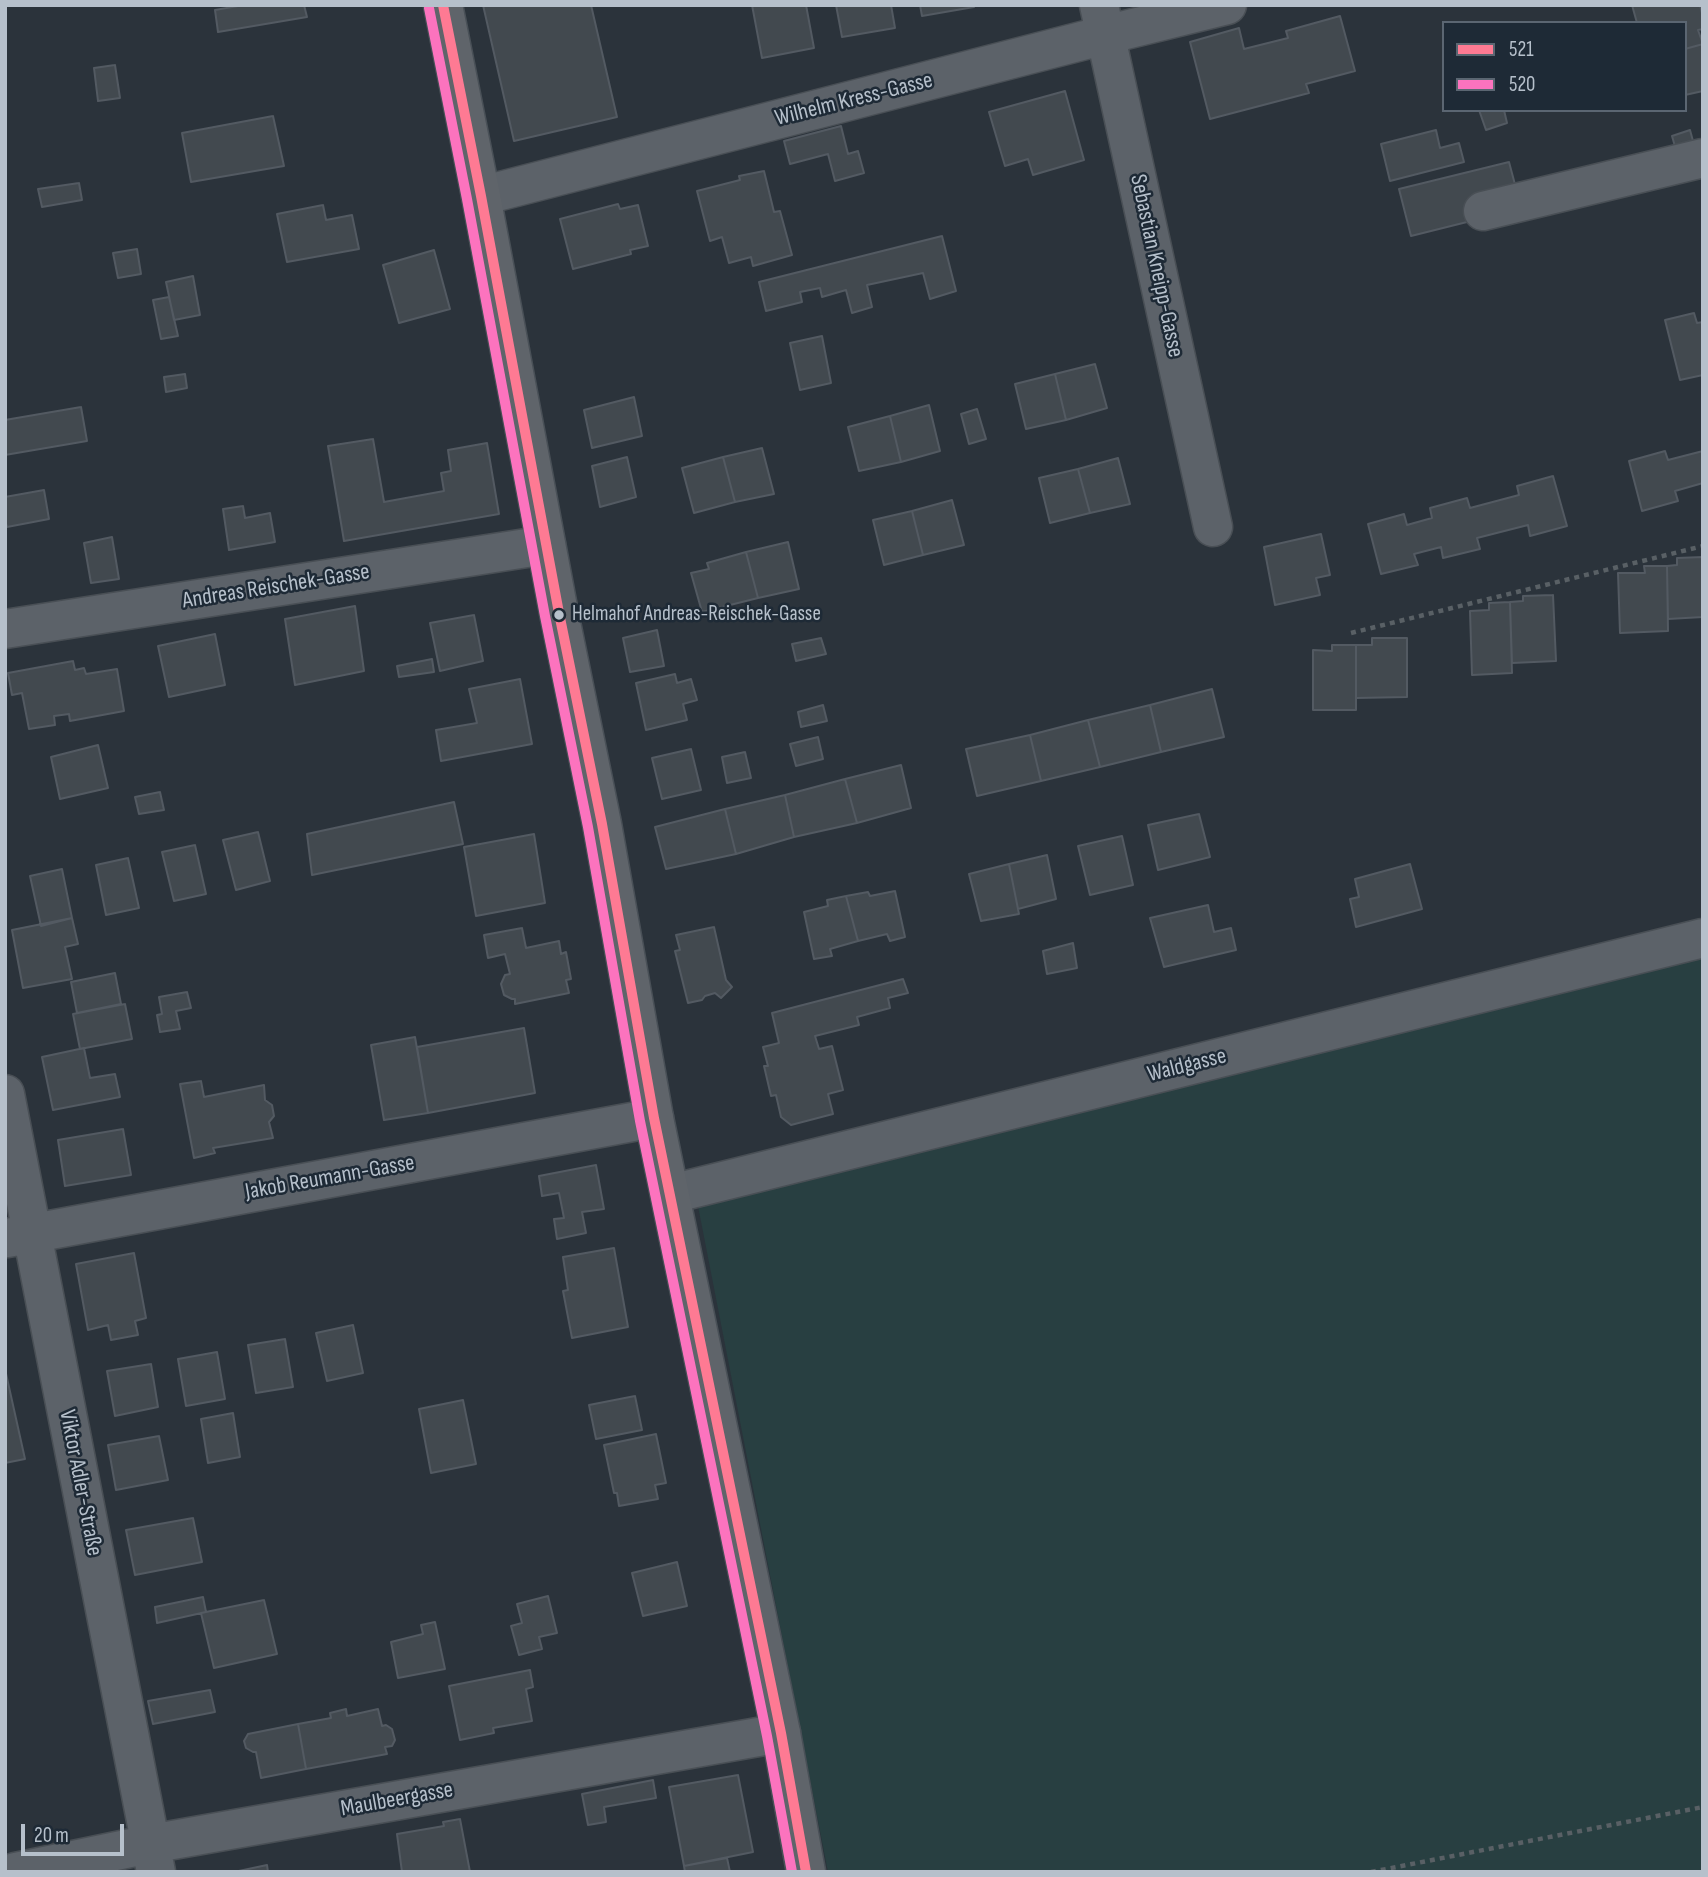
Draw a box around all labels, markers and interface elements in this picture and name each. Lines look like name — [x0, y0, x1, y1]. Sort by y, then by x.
legend — [1442, 21, 1687, 112]
text: 521 — [1509, 37, 1534, 62]
street label: Wilhelm Kress-Gasse — [772, 67, 936, 133]
text: 520 — [1509, 72, 1535, 97]
street label: Sebastian Kneipp-Gasse — [1123, 172, 1189, 360]
street label: Andreas Reischek-Gasse — [180, 559, 372, 615]
place label: Helmahof Andreas-Reischek-Gasse — [572, 602, 821, 628]
marker: Helmahof Andreas-Reischek-Gasse — [552, 608, 566, 622]
street label: Waldgasse — [1145, 1043, 1229, 1089]
street label: Jakob Reumann-Gasse — [243, 1150, 417, 1206]
street label: Viktor Adler-Straße — [52, 1408, 108, 1558]
street label: Maulbeergasse — [339, 1777, 455, 1823]
scale bar — [24, 1811, 128, 1855]
text: 20 m — [34, 1823, 69, 1848]

